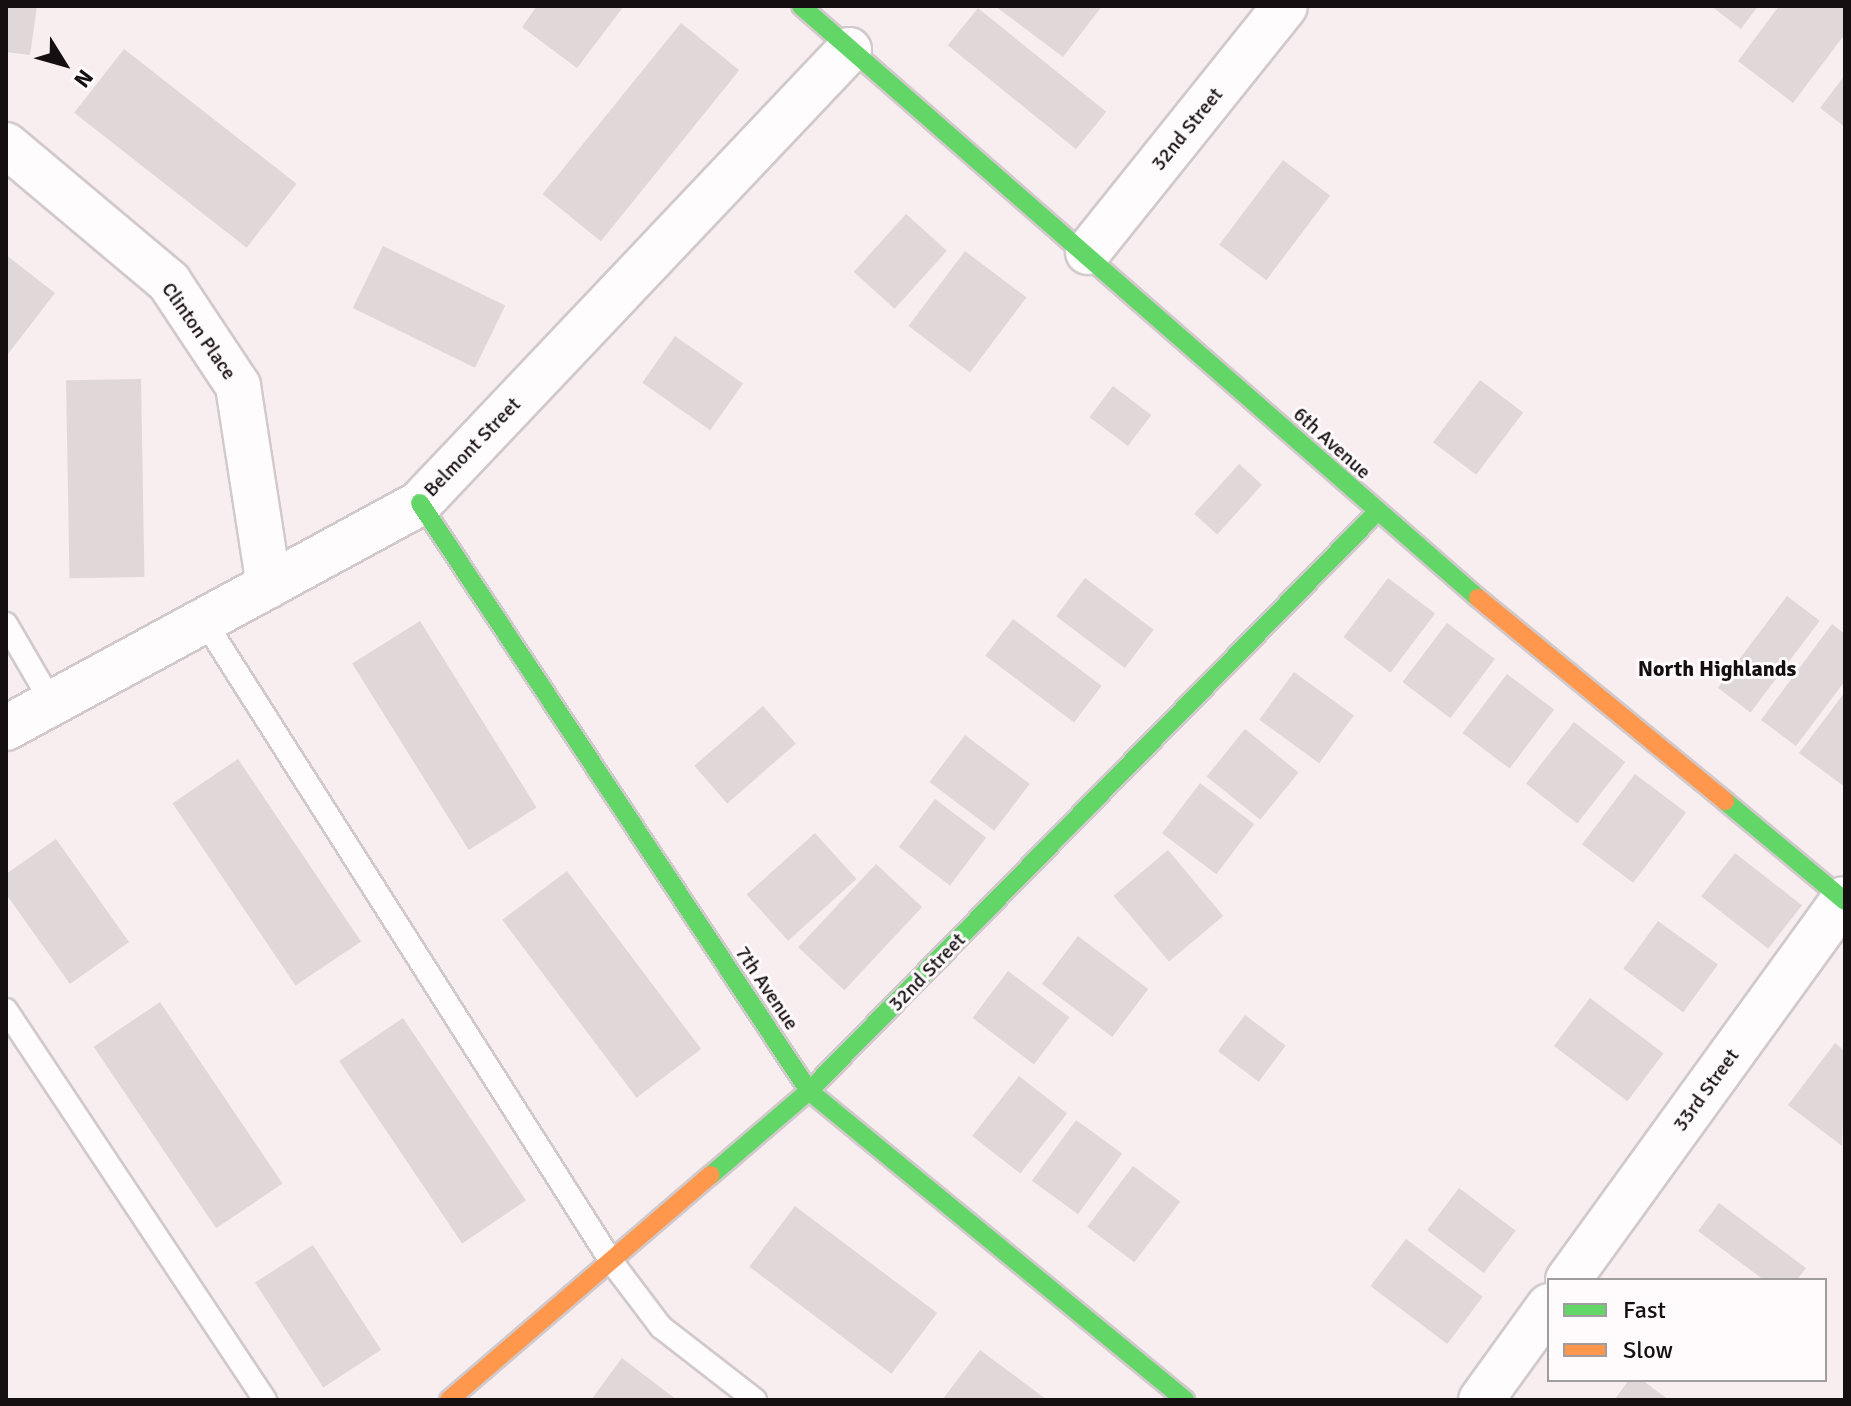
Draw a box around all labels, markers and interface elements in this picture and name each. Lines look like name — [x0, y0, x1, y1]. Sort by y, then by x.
north arrow — [24, 24, 104, 104]
text: N — [68, 65, 99, 93]
street label: 32nd Street — [1146, 83, 1228, 175]
street label: Clinton Place — [157, 278, 241, 384]
street label: Belmont Street — [419, 392, 525, 502]
street label: 6th Avenue — [1288, 402, 1376, 484]
district label: North Highlands — [1638, 656, 1796, 682]
street label: 32nd Street — [884, 928, 970, 1016]
street label: 7th Avenue — [730, 942, 804, 1034]
street label: 33rd Street — [1668, 1044, 1744, 1136]
legend — [1547, 1278, 1827, 1382]
text: Fast — [1623, 1295, 1666, 1325]
text: Slow — [1623, 1335, 1673, 1365]

